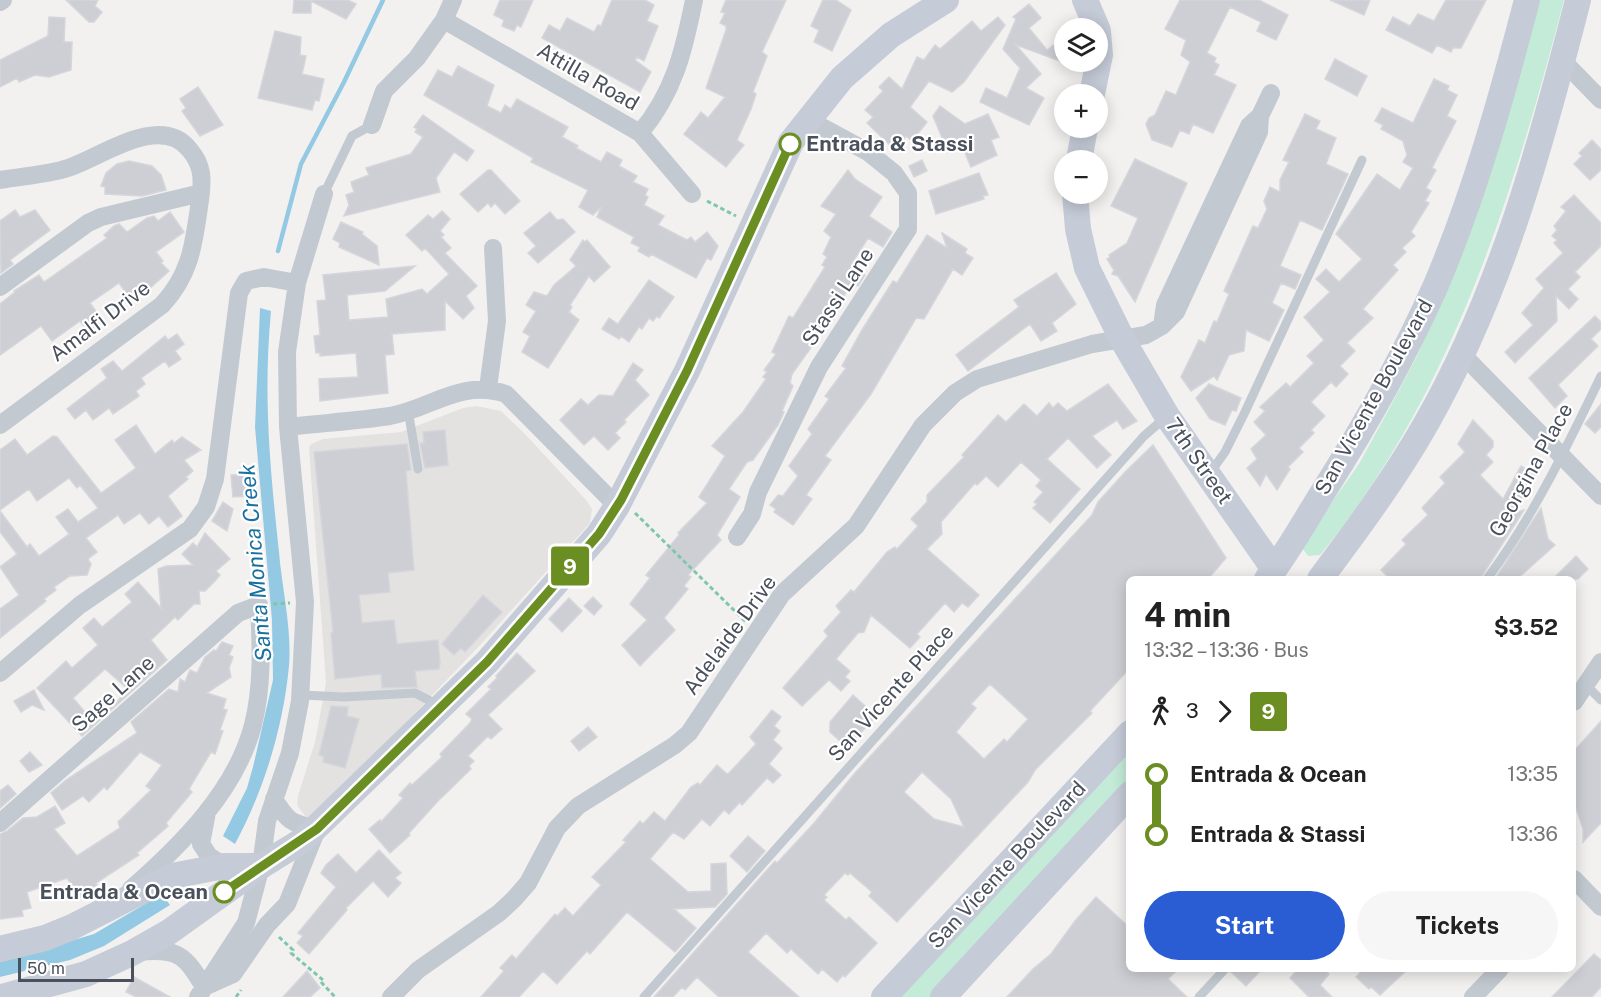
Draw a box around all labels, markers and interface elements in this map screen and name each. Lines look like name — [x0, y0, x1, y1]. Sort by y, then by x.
map controls — [1054, 18, 1108, 204]
button: layers — [1054, 18, 1108, 72]
street label: Attilla Road — [533, 37, 643, 116]
button: + — [1054, 84, 1108, 138]
place label: Entrada & Stassi — [806, 131, 973, 156]
marker: Entrada & Stassi — [779, 133, 801, 155]
button: − — [1054, 150, 1108, 204]
street label: Stassi Lane — [797, 243, 879, 351]
street label: Amalfi Drive — [45, 275, 155, 366]
street label: San Vicente Boulevard — [1309, 295, 1438, 499]
street label: Georgina Place — [1484, 399, 1578, 541]
street label: 7th Street — [1161, 413, 1238, 509]
water label: Santa Monica Creek — [233, 463, 277, 663]
line badge: 9 — [550, 546, 590, 586]
text: 9 — [563, 554, 577, 579]
street label: Adelaide Drive — [678, 570, 781, 699]
text: 4 min — [1144, 596, 1231, 634]
text: $3.52 — [1494, 614, 1558, 640]
street label: San Vicente Place — [823, 619, 959, 766]
text: 13:32 – 13:36 · Bus — [1144, 638, 1309, 662]
street label: Sage Lane — [66, 650, 159, 737]
icon: walk — [1144, 695, 1177, 728]
icon: forward — [1208, 695, 1241, 728]
text: 3 — [1186, 699, 1199, 723]
text: 9 — [1262, 699, 1275, 724]
text: Entrada & Ocean — [1190, 761, 1366, 787]
text: 13:35 — [1507, 762, 1558, 786]
street label: San Vicente Boulevard — [923, 776, 1091, 954]
text: Entrada & Stassi — [1190, 821, 1365, 847]
text: 13:36 — [1508, 822, 1558, 846]
place label: Entrada & Ocean — [40, 879, 208, 904]
marker: Entrada & Ocean — [213, 881, 235, 903]
button: Start — [1144, 891, 1345, 960]
button: Tickets — [1357, 891, 1558, 960]
scale bar — [18, 955, 134, 982]
text: 50 m — [27, 959, 65, 978]

